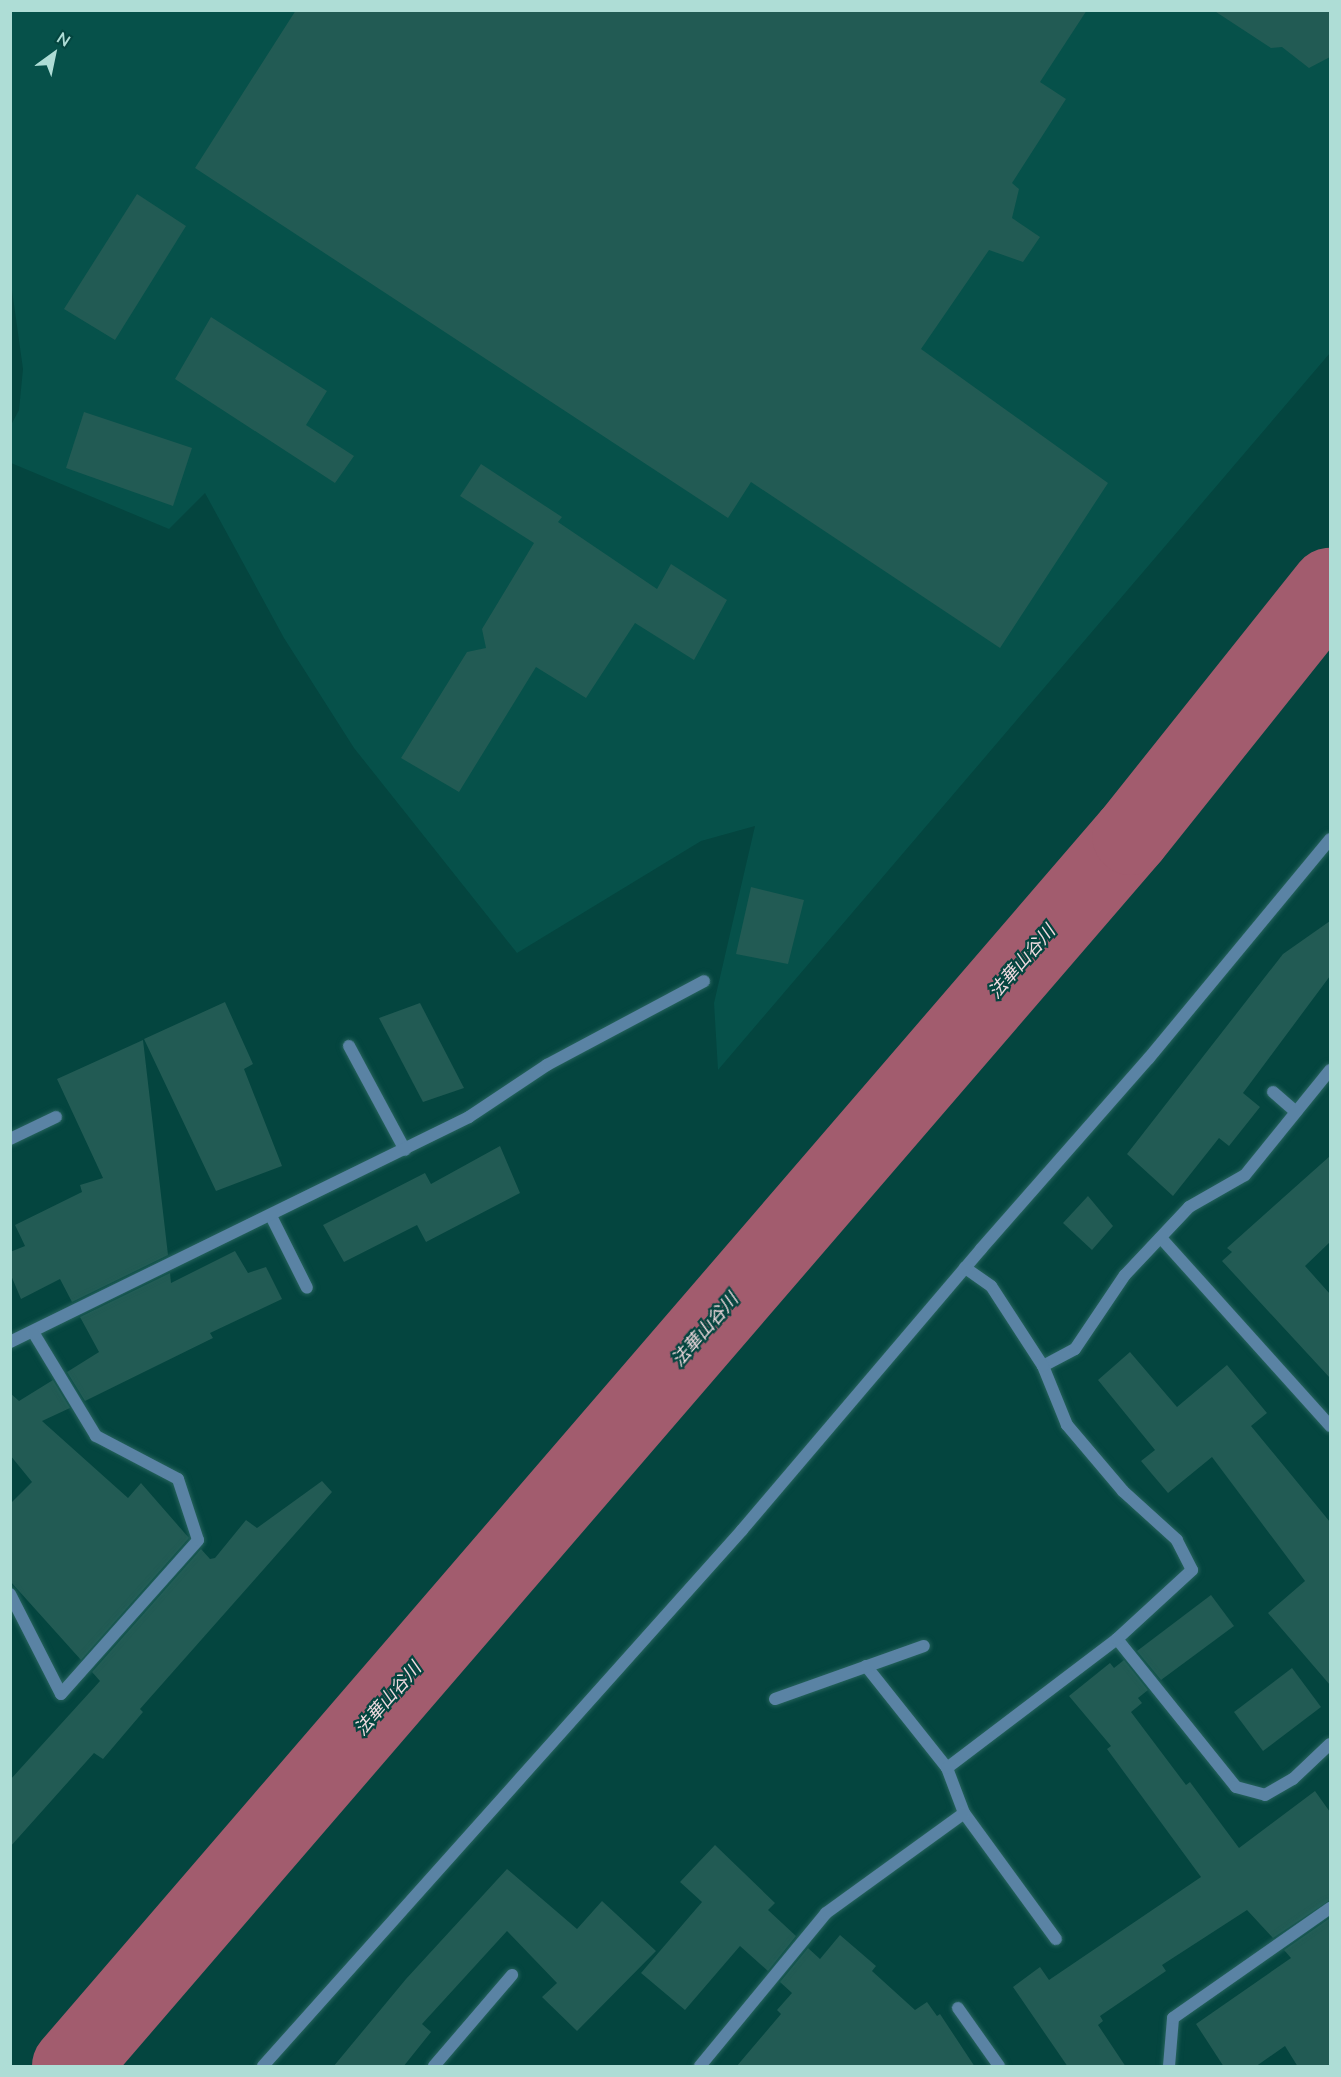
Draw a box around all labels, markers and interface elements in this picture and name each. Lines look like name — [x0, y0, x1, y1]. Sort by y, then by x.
north arrow — [24, 24, 84, 84]
text: N — [53, 27, 74, 51]
water label: 法華山谷川 — [984, 921, 1060, 1003]
water label: 法華山谷川 — [667, 1289, 743, 1371]
water label: 法華山谷川 — [350, 1658, 426, 1740]

